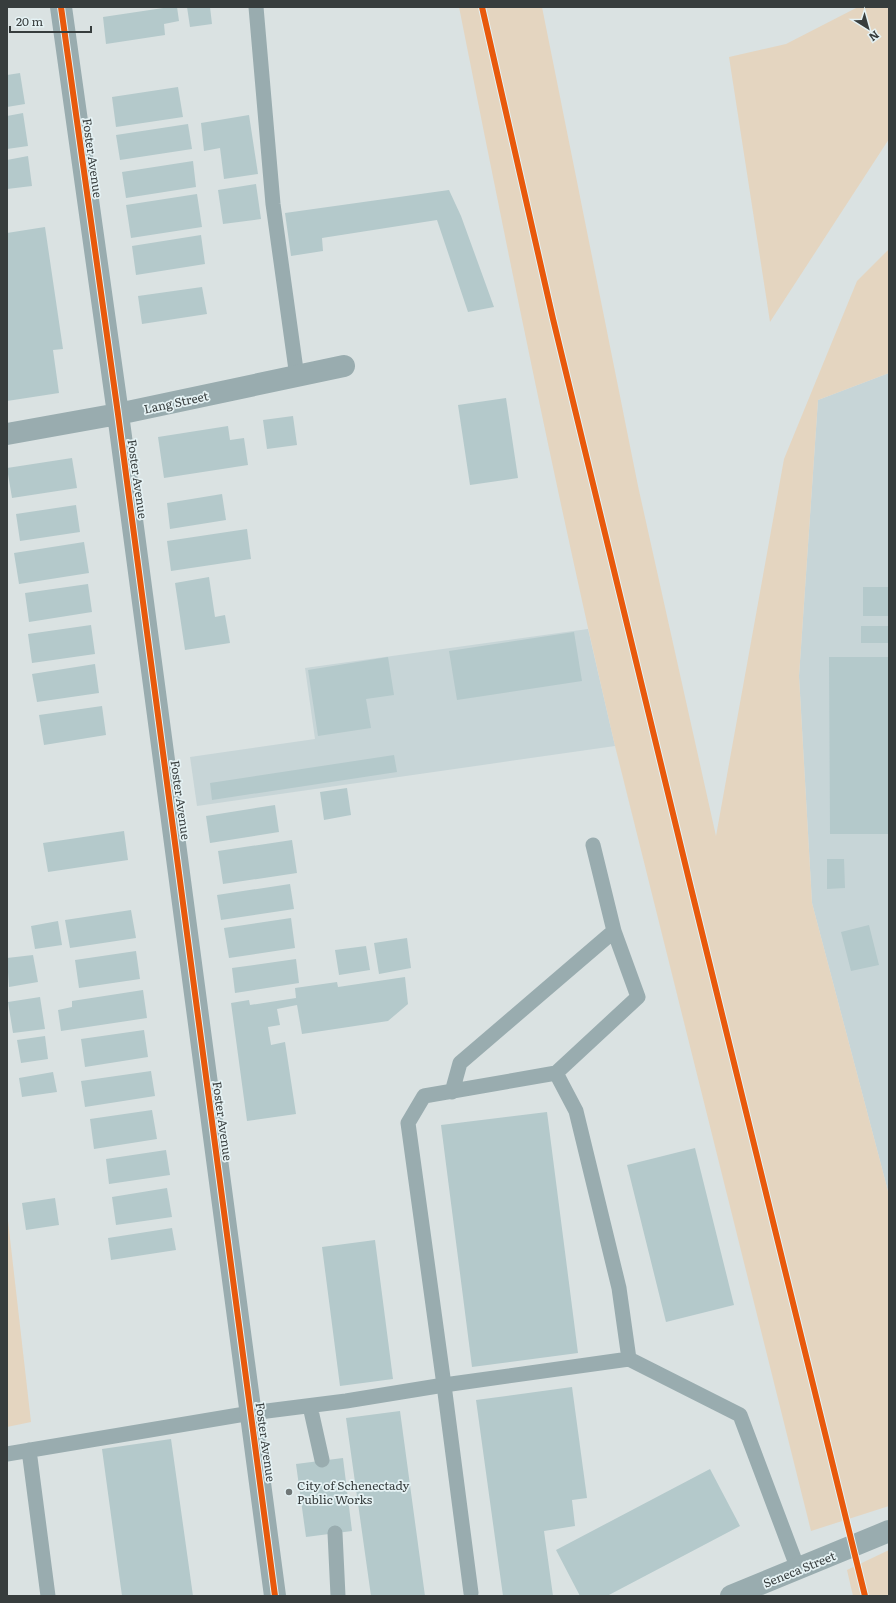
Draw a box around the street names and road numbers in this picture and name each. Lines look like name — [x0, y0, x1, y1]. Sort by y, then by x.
street label: Foster Avenue — [79, 117, 107, 199]
street label: Lang Street — [142, 386, 210, 418]
street label: Foster Avenue — [124, 438, 152, 520]
street label: Foster Avenue — [167, 759, 195, 841]
street label: Foster Avenue — [209, 1080, 237, 1162]
street label: Foster Avenue — [252, 1401, 280, 1483]
street label: Seneca Street — [760, 1546, 838, 1592]

